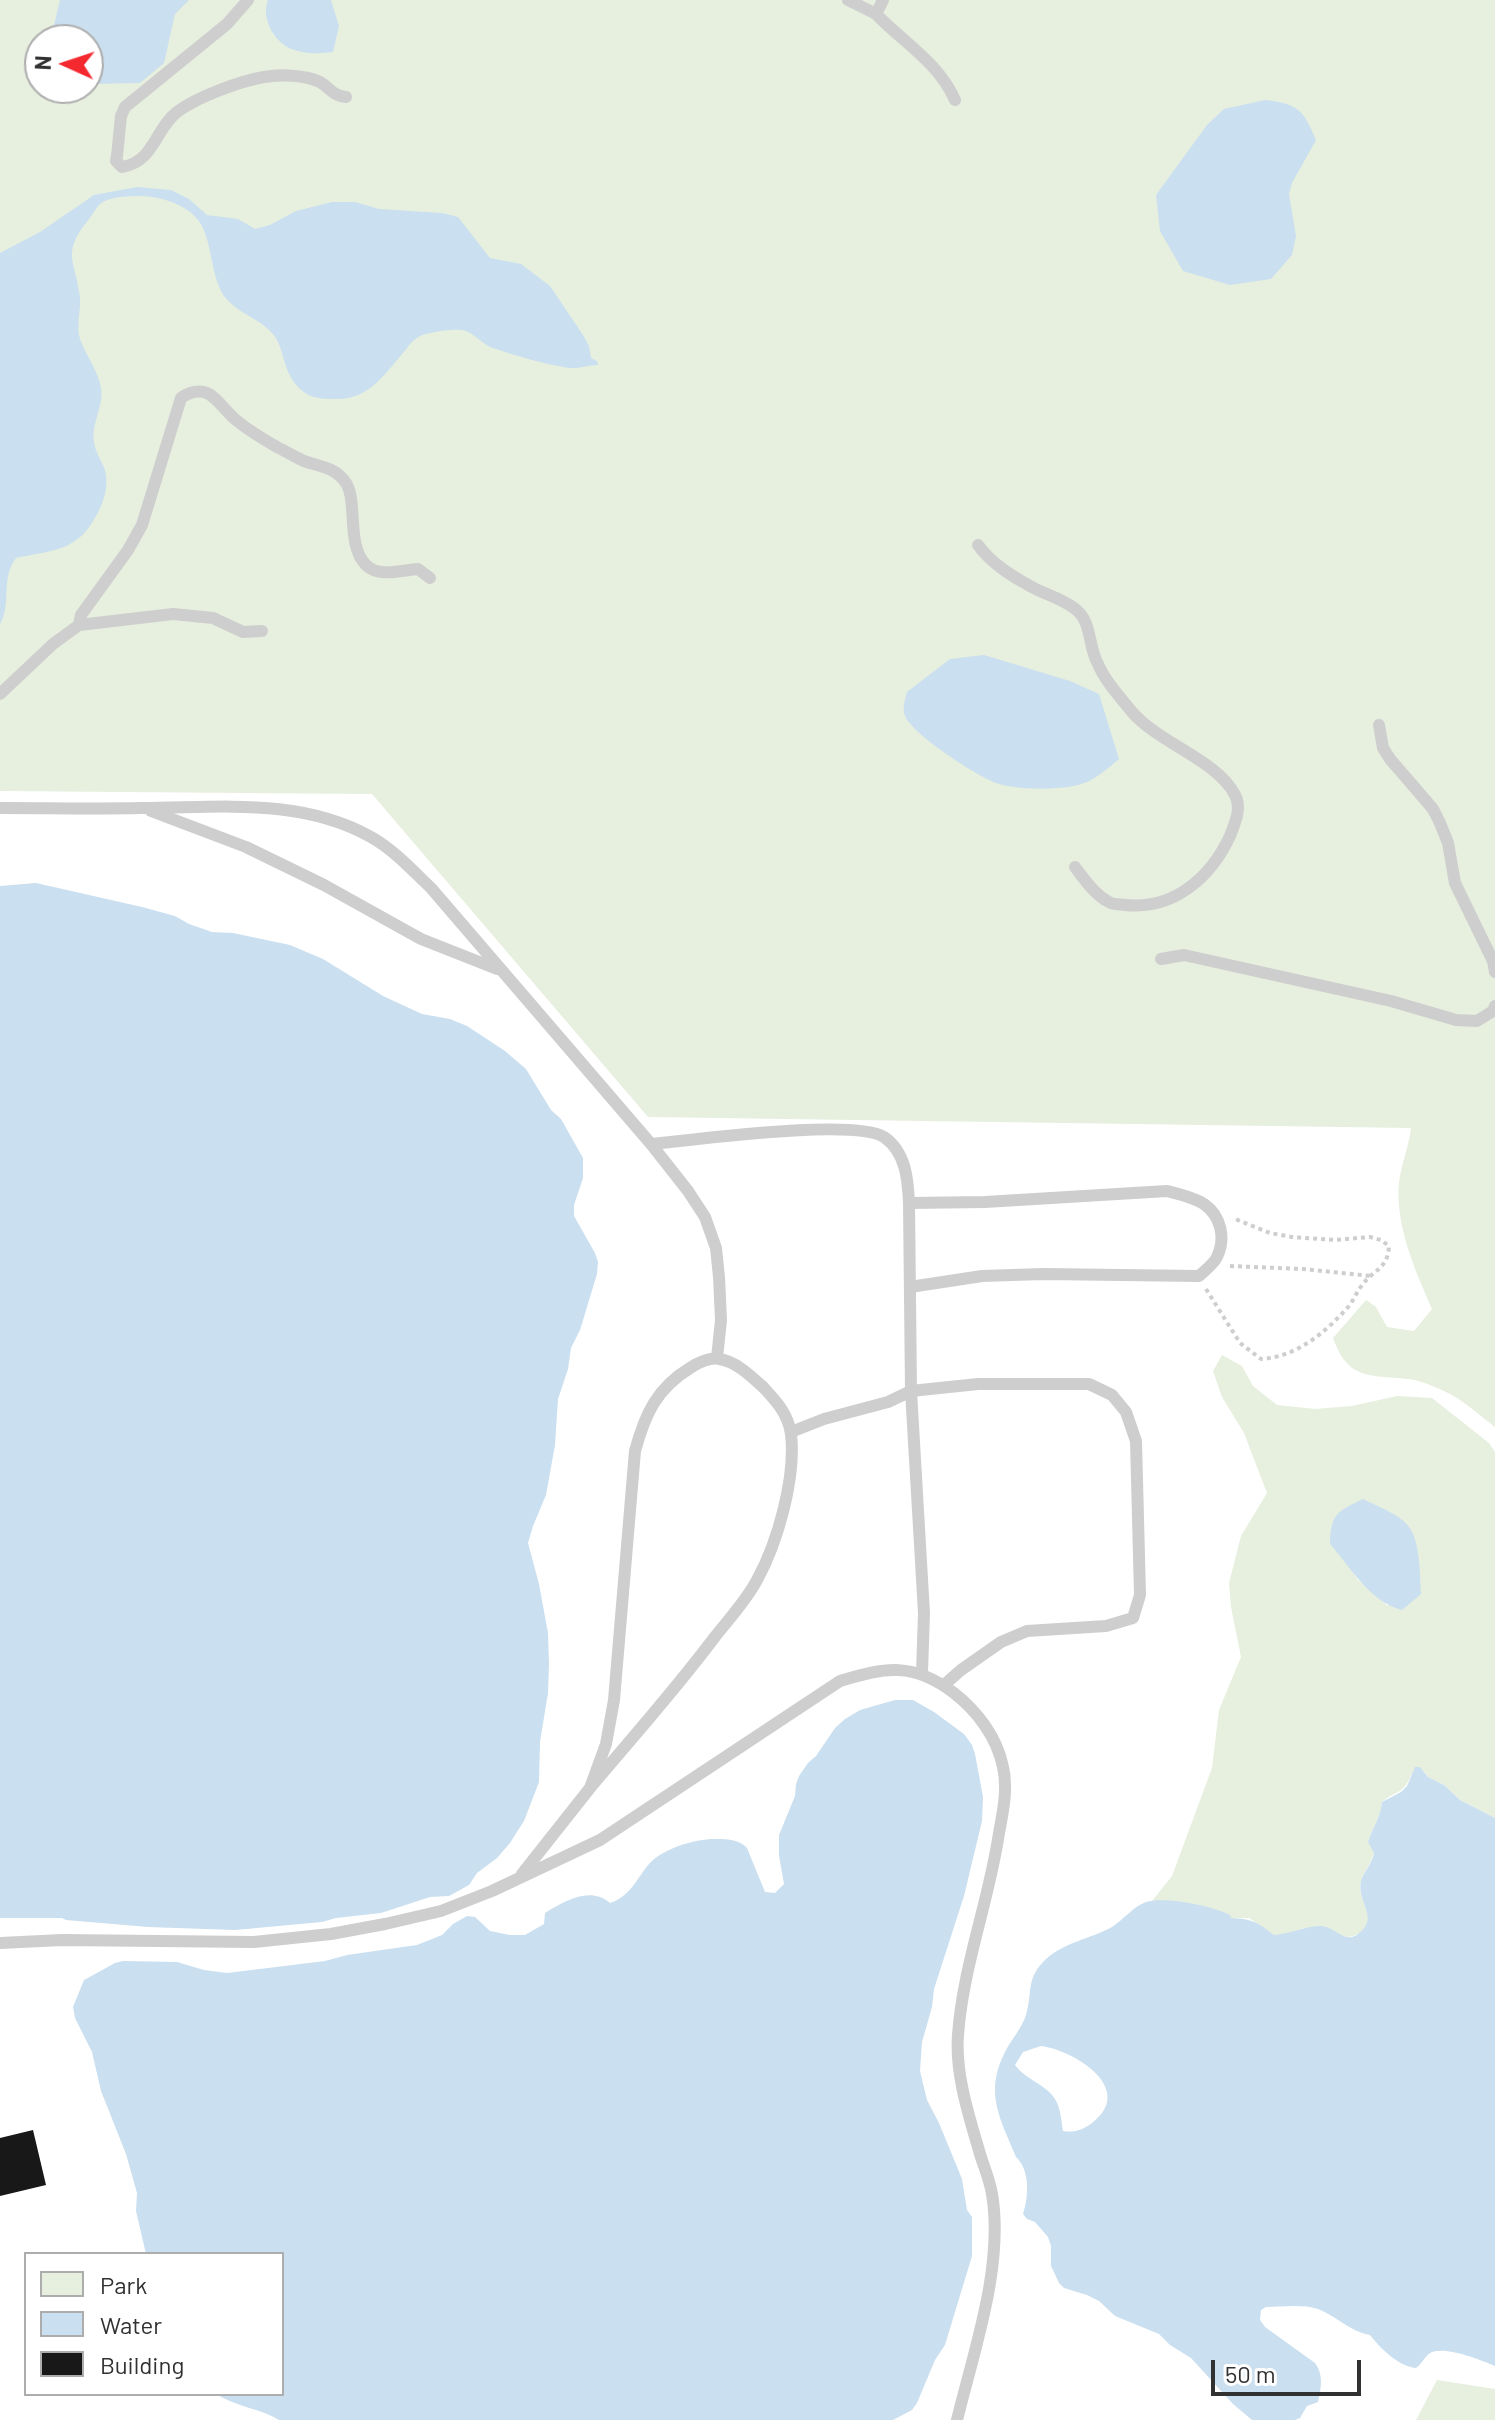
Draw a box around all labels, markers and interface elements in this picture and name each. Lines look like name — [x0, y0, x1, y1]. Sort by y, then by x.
north arrow — [24, 24, 104, 104]
text: N — [29, 55, 55, 71]
legend — [24, 2252, 284, 2396]
text: Park — [100, 2270, 147, 2299]
text: Water — [100, 2310, 162, 2339]
scale bar — [1215, 2344, 1365, 2394]
text: Building — [100, 2350, 184, 2379]
text: 50 m — [1225, 2359, 1276, 2388]

